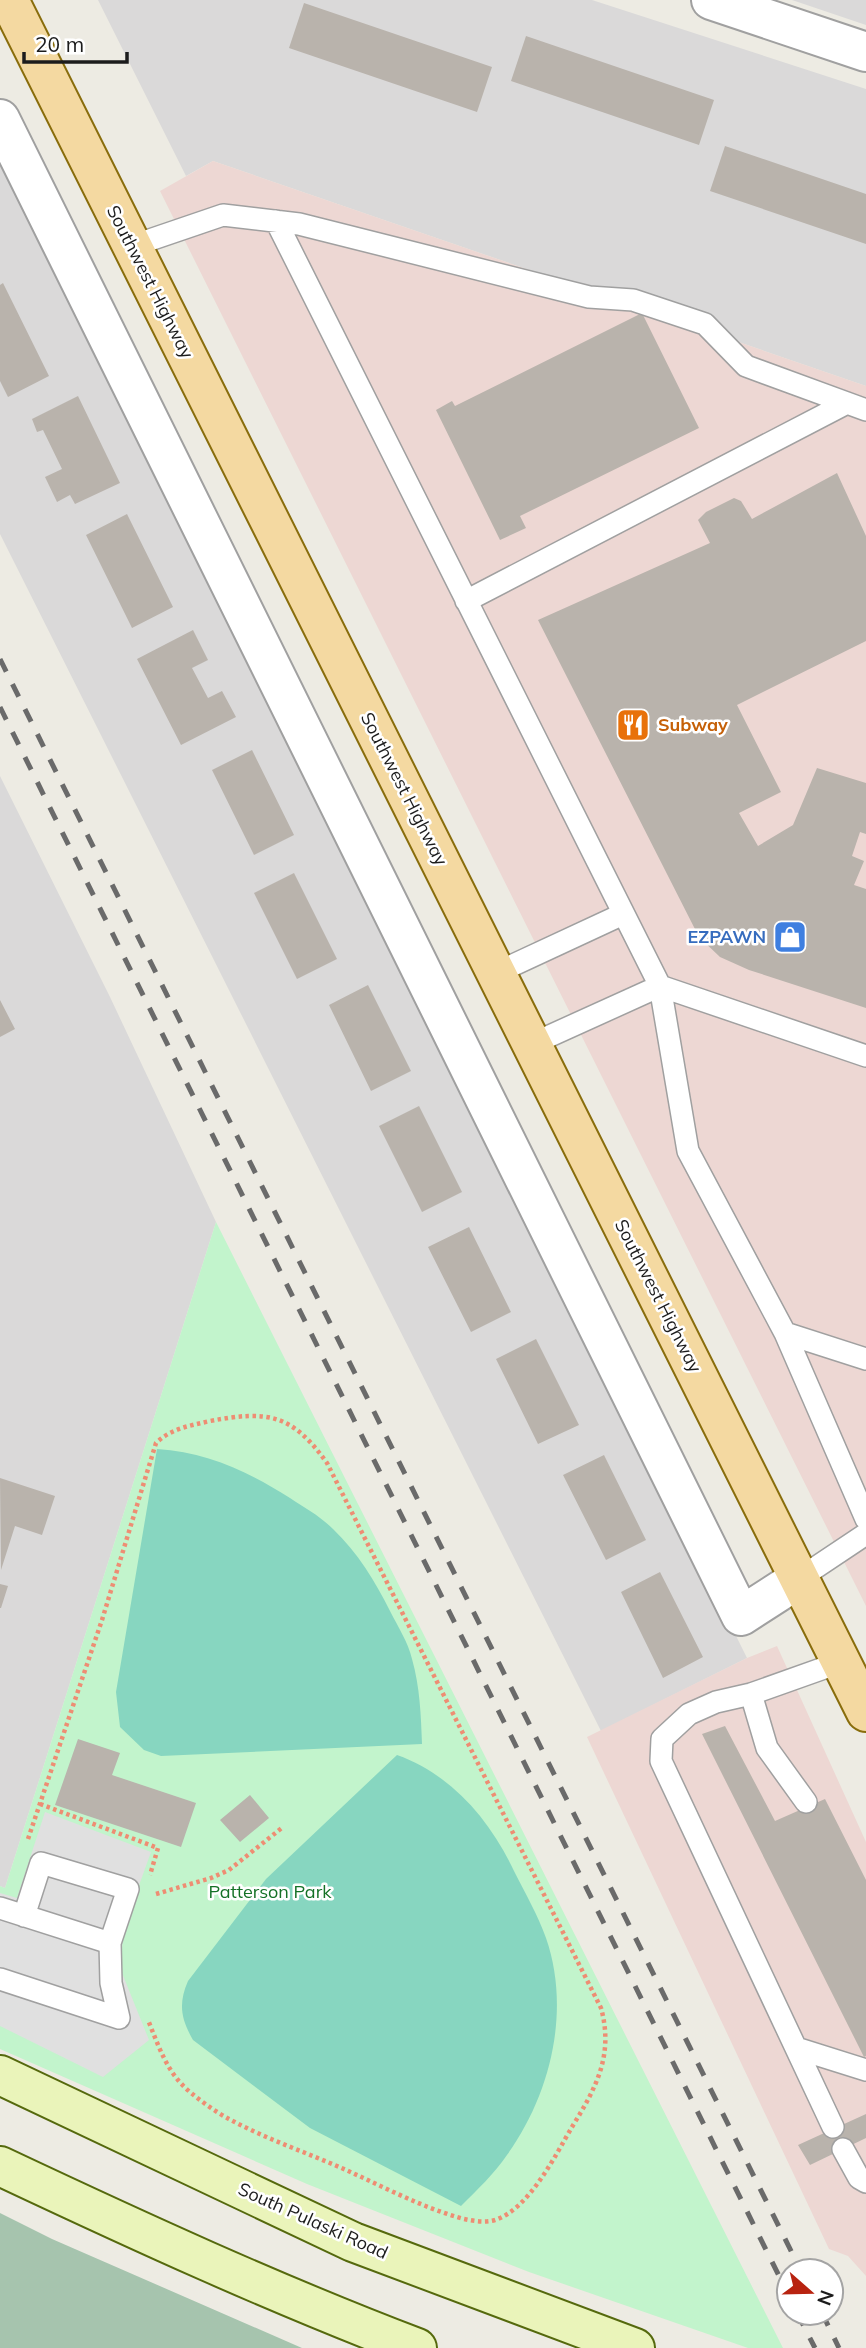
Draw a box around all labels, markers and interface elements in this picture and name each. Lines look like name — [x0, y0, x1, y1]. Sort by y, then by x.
scale bar — [24, 21, 128, 65]
text: 20 m — [35, 31, 84, 57]
street label: Southwest Highway — [102, 201, 199, 363]
restaurant icon: Subway — [614, 706, 652, 744]
street label: Southwest Highway — [356, 708, 453, 870]
place label: Subway — [658, 713, 728, 736]
shop icon: EZPAWN — [771, 918, 809, 956]
place label: EZPAWN — [687, 925, 766, 948]
street label: Southwest Highway — [610, 1215, 707, 1377]
park label: Patterson Park — [209, 1880, 332, 1903]
street label: South Pulaski Road — [235, 2177, 392, 2264]
north arrow — [775, 2257, 845, 2327]
text: N — [812, 2287, 840, 2309]

